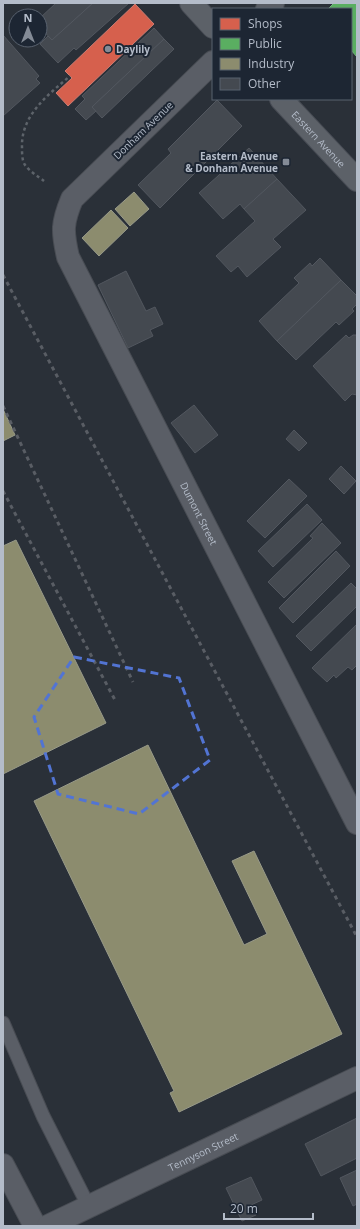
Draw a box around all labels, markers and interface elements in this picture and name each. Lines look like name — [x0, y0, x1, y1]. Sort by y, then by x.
north arrow — [8, 8, 48, 48]
legend — [212, 8, 352, 100]
text: N — [24, 10, 32, 25]
text: Shops — [248, 15, 283, 32]
text: Public — [248, 35, 282, 52]
place label: Daylily — [116, 42, 150, 56]
marker: Daylily — [103, 44, 113, 54]
text: Industry — [248, 55, 295, 72]
text: Other — [248, 75, 281, 92]
street label: Donham Avenue — [110, 98, 176, 162]
street label: Eastern Avenue — [289, 108, 349, 171]
place label: Eastern Avenue & Donham Avenue — [185, 149, 278, 175]
marker: Eastern Avenue & Donham Avenue — [281, 157, 291, 167]
street label: Dumont Street — [177, 479, 221, 548]
street label: Tennyson Street — [166, 1129, 241, 1174]
scale bar — [224, 1195, 313, 1221]
text: 20 m — [230, 1200, 258, 1217]

